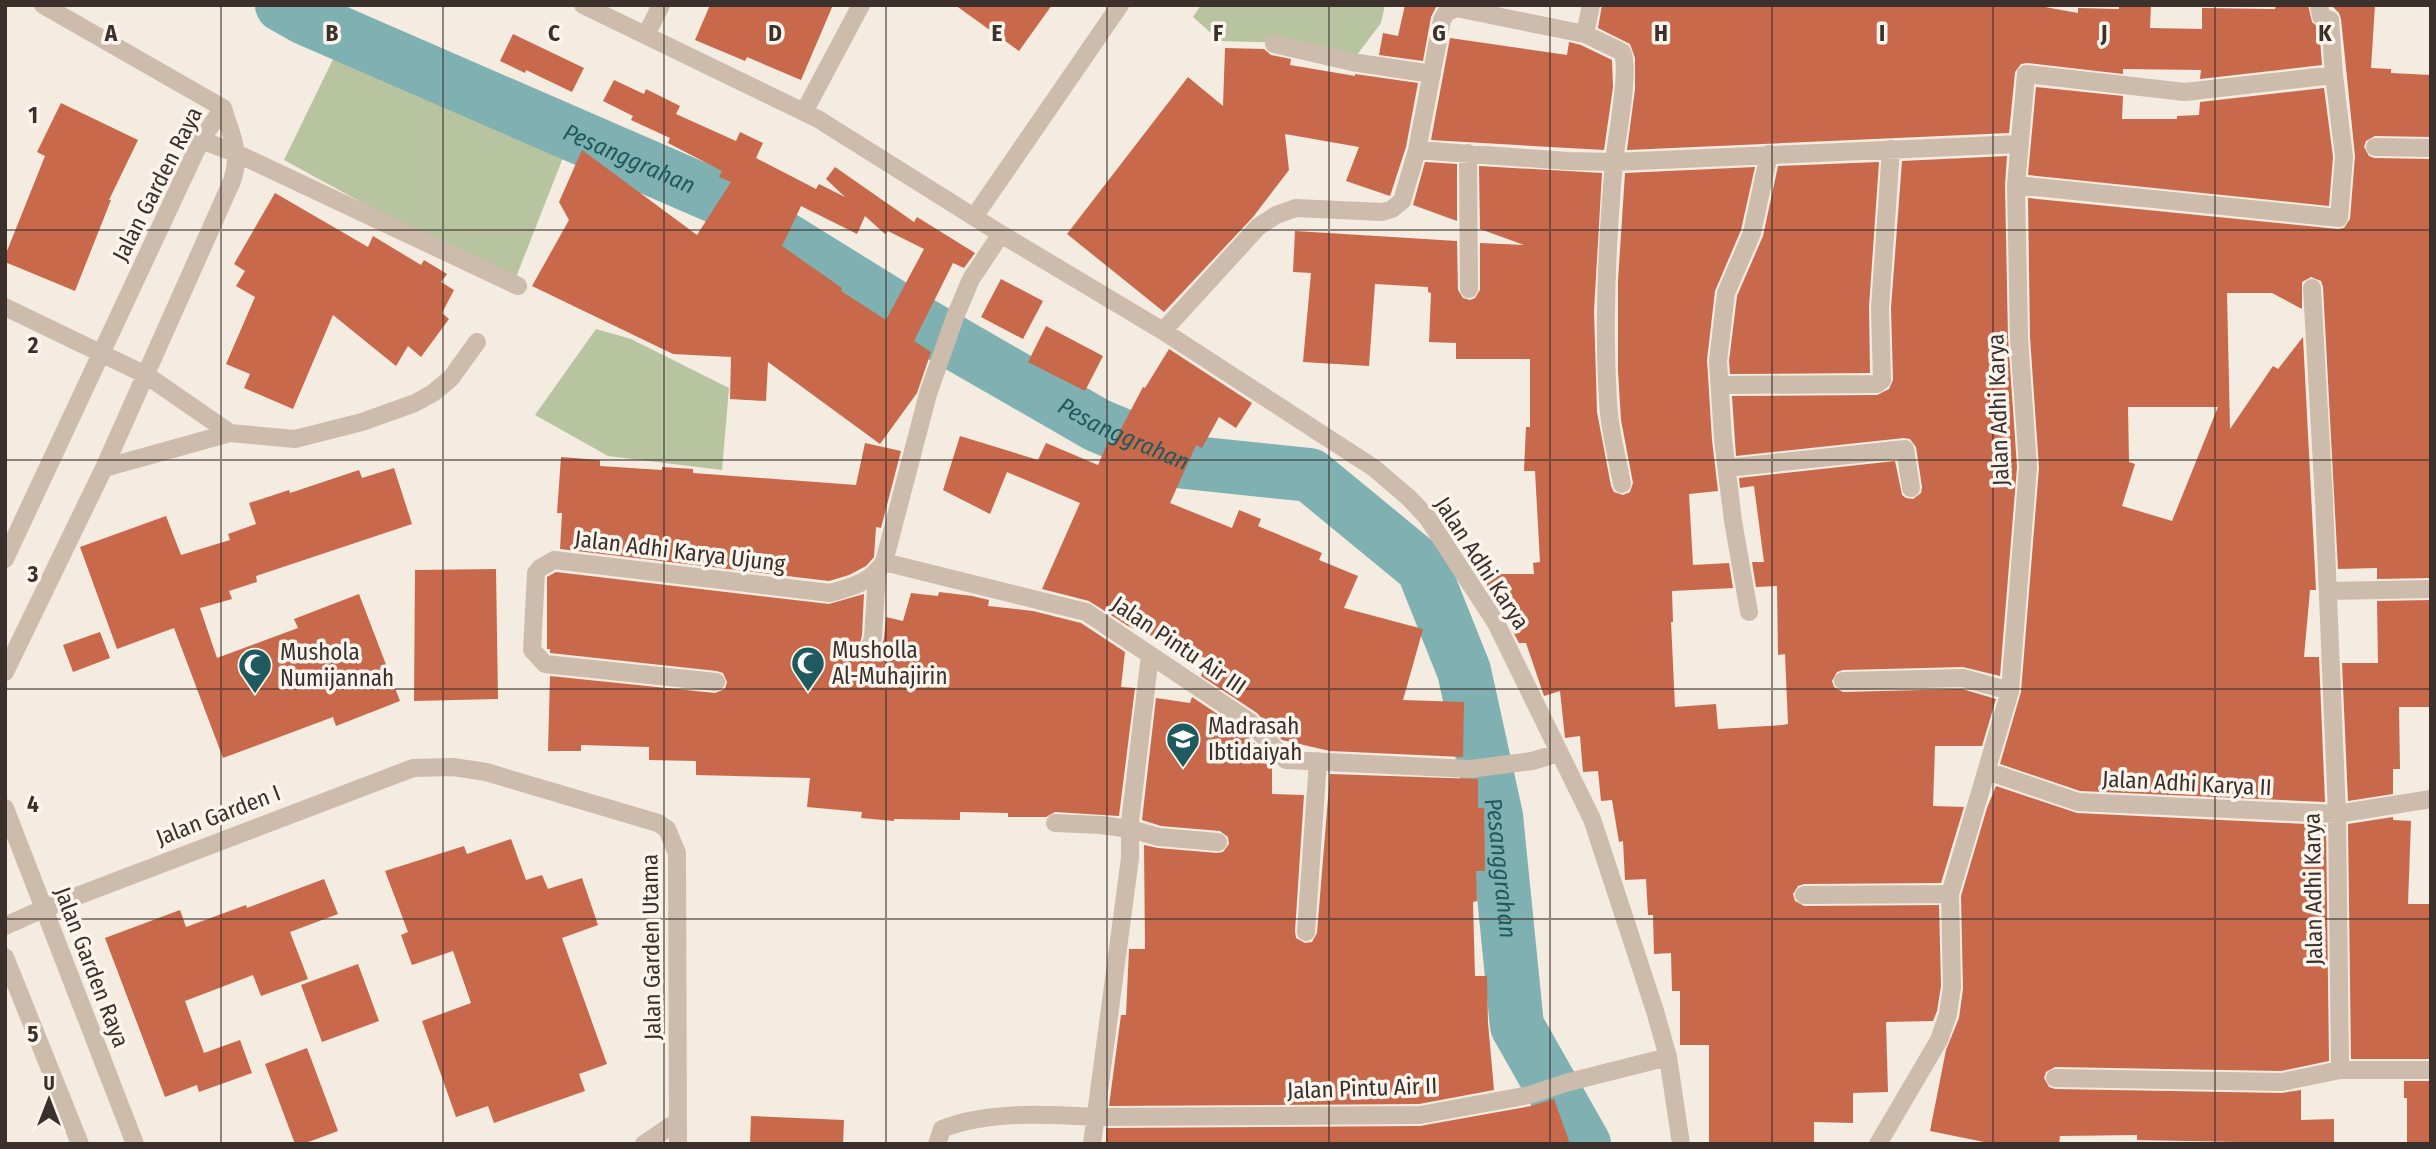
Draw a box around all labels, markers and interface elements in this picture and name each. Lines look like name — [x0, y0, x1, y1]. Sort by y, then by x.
text: A — [104, 19, 118, 47]
text: B — [326, 19, 339, 47]
text: C — [548, 19, 560, 47]
text: D — [768, 19, 782, 47]
text: E — [992, 19, 1003, 47]
text: F — [1213, 19, 1223, 47]
text: G — [1432, 19, 1446, 47]
text: H — [1654, 19, 1668, 47]
text: I — [1879, 19, 1885, 47]
text: J — [2100, 19, 2107, 47]
text: K — [2318, 19, 2332, 47]
text: 1 — [28, 101, 38, 129]
street label: Jalan Garden Raya — [106, 102, 208, 266]
water label: Pesanggrahan — [559, 118, 699, 200]
text: 2 — [27, 331, 39, 359]
street label: Jalan Adhi Karya — [1981, 333, 2015, 487]
water label: Pesanggrahan — [1053, 392, 1193, 476]
street label: Jalan Adhi Karya — [1429, 491, 1535, 635]
street label: Jalan Adhi Karya Ujung — [573, 524, 787, 578]
text: 3 — [27, 560, 39, 588]
street label: Jalan Pintu Air III — [1106, 590, 1252, 700]
place label: Musholla Al-Muhajirin — [832, 636, 948, 690]
place label: Mushola Numijannah — [280, 638, 394, 692]
mosque icon: Musholla Al-Muhajirin — [789, 644, 827, 693]
mosque icon: Mushola Numijannah — [236, 646, 274, 695]
place label: Madrasah Ibtidaiyah — [1208, 712, 1302, 766]
school or university icon: Madrasah Ibtidaiyah — [1164, 720, 1202, 769]
street label: Jalan Adhi Karya II — [2101, 765, 2273, 801]
street label: Jalan Garden I — [152, 778, 284, 852]
text: 4 — [27, 790, 39, 818]
water label: Pesanggrahan — [1478, 795, 1522, 940]
street label: Jalan Adhi Karya — [2298, 813, 2328, 965]
street label: Jalan Garden Utama — [635, 854, 667, 1040]
street label: Jalan Garden Raya — [49, 883, 135, 1051]
text: 5 — [27, 1020, 39, 1048]
north arrow — [14, 1065, 84, 1135]
street label: Jalan Pintu Air II — [1286, 1071, 1438, 1105]
text: U — [43, 1072, 55, 1095]

